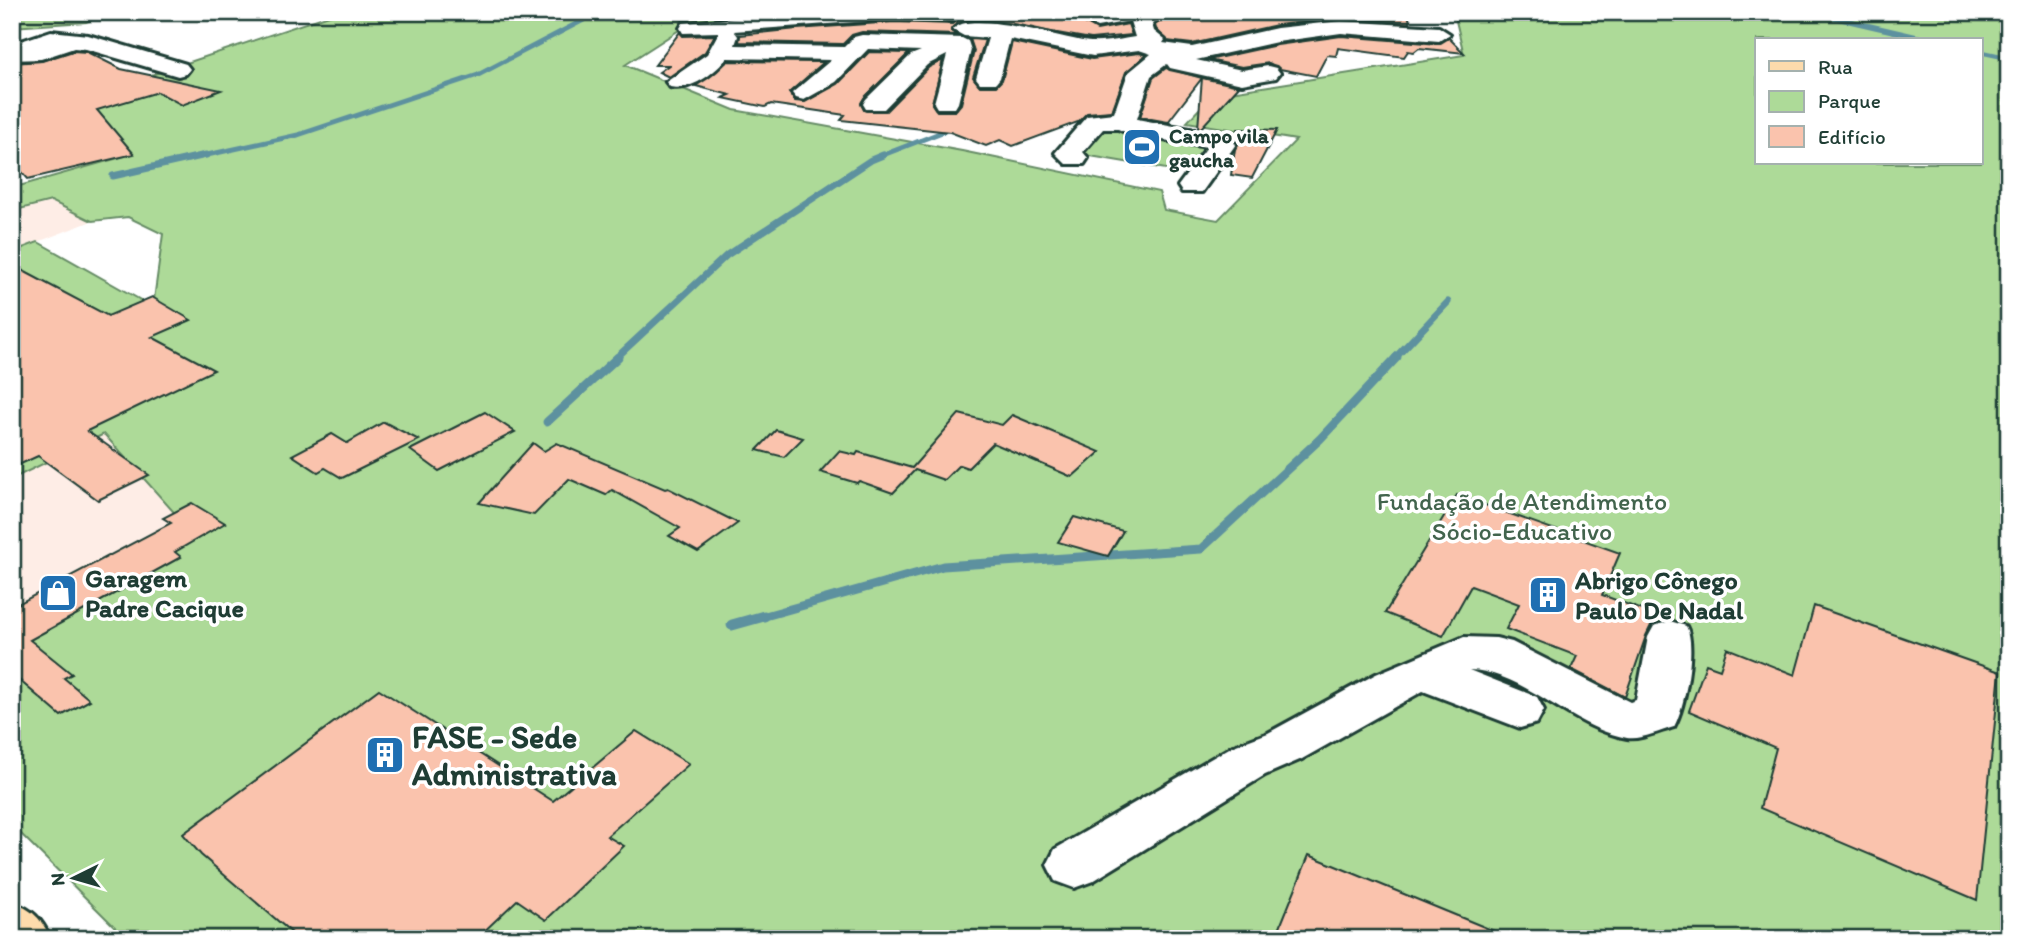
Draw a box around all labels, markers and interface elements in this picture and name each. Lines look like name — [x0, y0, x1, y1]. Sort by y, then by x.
legend — [1755, 38, 1982, 164]
text: Rua — [1818, 54, 1853, 79]
text: Parque — [1818, 88, 1881, 113]
place label: Campo vila gaucha — [1169, 123, 1270, 173]
text: Edifício — [1818, 124, 1886, 149]
sports icon: Campo vila gaucha — [1121, 126, 1163, 168]
park label: Fundação de Atendimento Sócio-Educativo — [1377, 485, 1667, 547]
place label: Garagem Padre Cacique — [85, 562, 244, 624]
place label: Abrigo Cônego Paulo De Nadal — [1574, 564, 1744, 626]
shop icon: Garagem Padre Cacique — [37, 572, 79, 614]
building icon: Abrigo Cônego Paulo De Nadal — [1527, 574, 1569, 616]
place label: FASE - Sede Administrativa — [411, 718, 617, 793]
building icon: FASE - Sede Administrativa — [364, 734, 406, 776]
north arrow — [38, 842, 108, 912]
text: N — [46, 872, 70, 887]

